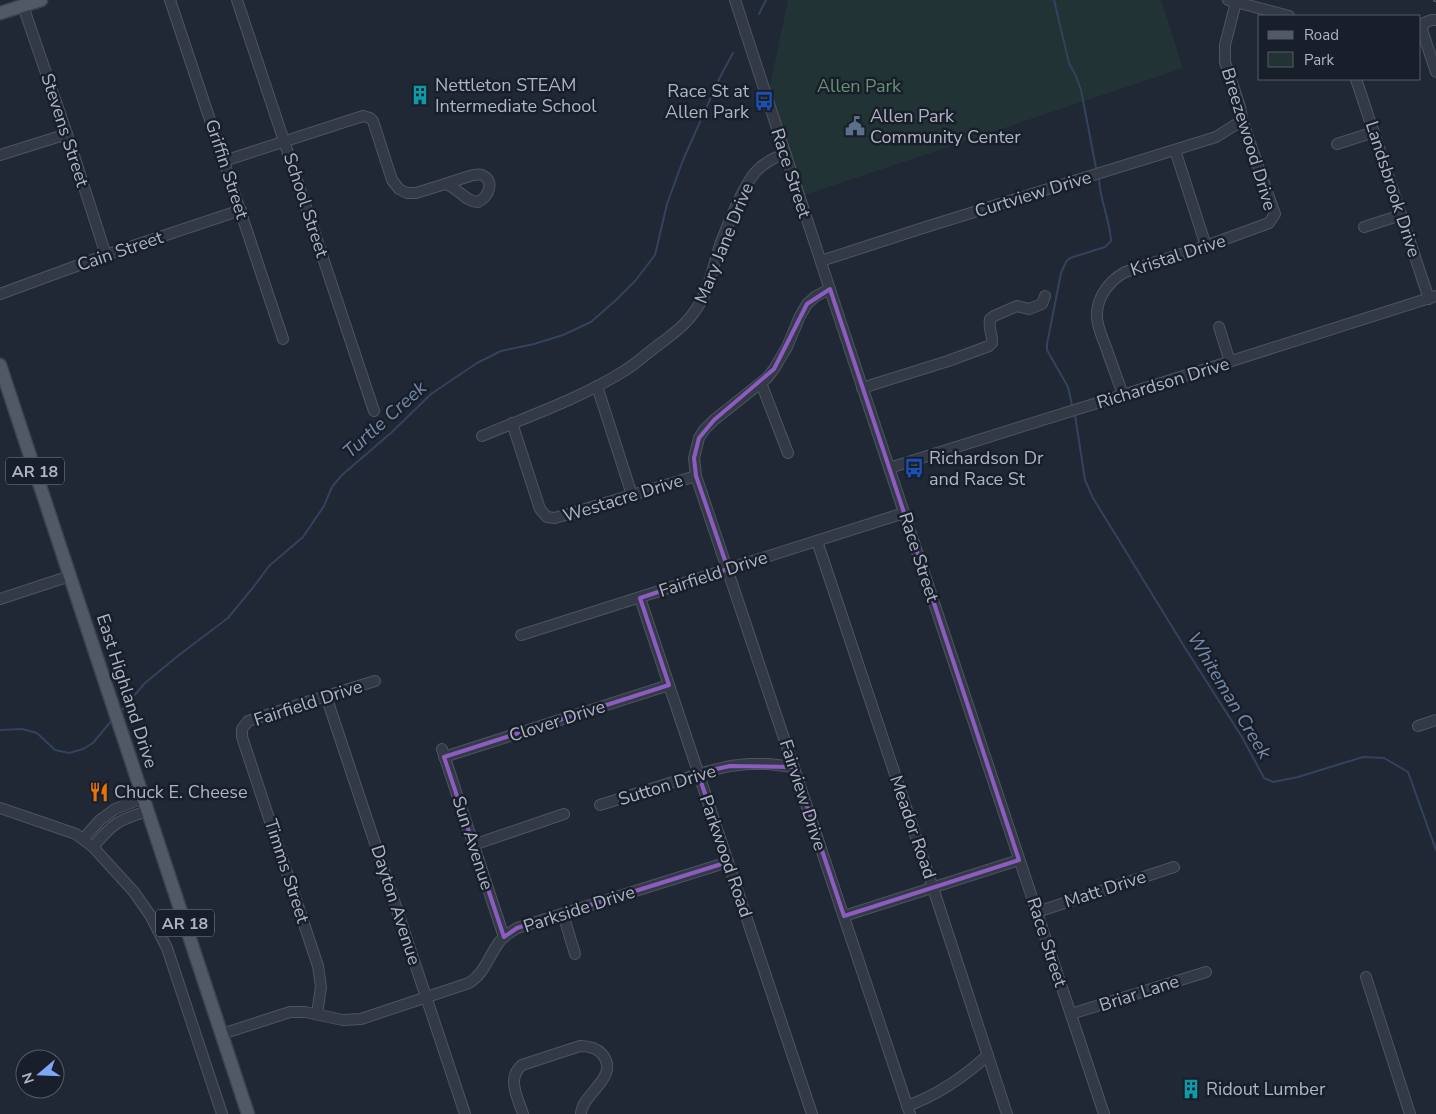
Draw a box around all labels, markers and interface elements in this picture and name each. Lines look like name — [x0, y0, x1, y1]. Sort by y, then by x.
legend — [1258, 15, 1421, 80]
text: Road — [1304, 25, 1339, 45]
text: Park — [1304, 50, 1334, 70]
street label: Breezewood Drive — [1216, 65, 1282, 213]
street label: Stevens Street — [35, 70, 95, 191]
place label: Nettleton STEAM Intermediate School — [435, 73, 597, 118]
park label: Allen Park — [817, 74, 902, 98]
place label: Race St at Allen Park — [665, 79, 750, 124]
building icon: Nettleton STEAM Intermediate School — [409, 84, 431, 106]
bus stop icon: Race St at Allen Park — [753, 90, 775, 112]
place label: Allen Park Community Center — [870, 104, 1021, 149]
public building icon: Allen Park Community Center — [844, 115, 866, 137]
street label: Griffin Street — [200, 116, 255, 223]
street label: Landsbrook Drive — [1360, 118, 1426, 260]
street label: Race Street — [765, 125, 817, 222]
street label: School Street — [278, 150, 334, 261]
street label: Curtview Drive — [972, 165, 1094, 223]
street label: Mary Jane Drive — [689, 179, 759, 307]
street label: Cain Street — [74, 225, 167, 277]
street label: Kristal Drive — [1127, 228, 1229, 282]
street label: Richardson Drive — [1094, 351, 1232, 415]
water label: Turtle Creek — [337, 375, 433, 464]
place label: Richardson Dr and Race St — [929, 446, 1044, 491]
bus stop icon: Richardson Dr and Race St — [903, 457, 925, 479]
road number: AR 18 — [6, 458, 64, 484]
street label: Westacre Drive — [560, 468, 686, 528]
street label: Race Street — [893, 509, 945, 606]
street label: Fairfield Drive — [656, 545, 770, 603]
street label: East Highland Drive — [91, 611, 163, 771]
water label: Whiteman Creek — [1181, 627, 1278, 764]
street label: Fairfield Drive — [251, 674, 365, 732]
street label: Clover Drive — [506, 694, 608, 748]
street label: Fairview Drive — [774, 736, 832, 854]
street label: Sutton Drive — [615, 759, 719, 811]
street label: Meador Road — [884, 772, 942, 882]
place label: Chuck E. Cheese — [114, 780, 248, 804]
restaurant icon: Chuck E. Cheese — [88, 781, 110, 803]
street label: Parkwood Road — [694, 792, 758, 920]
street label: Sun Avenue — [447, 793, 499, 893]
street label: Timms Street — [259, 816, 315, 927]
street label: Dayton Avenue — [365, 842, 427, 968]
street label: Matt Drive — [1061, 865, 1149, 913]
street label: Parkside Drive — [520, 880, 638, 938]
street label: Race Street — [1021, 894, 1073, 991]
road number: AR 18 — [156, 910, 214, 936]
street label: Briar Lane — [1096, 969, 1182, 1017]
north arrow — [15, 1049, 65, 1099]
text: N — [17, 1070, 39, 1086]
place label: Ridout Lumber — [1206, 1077, 1326, 1101]
building icon: Ridout Lumber — [1180, 1078, 1202, 1100]

